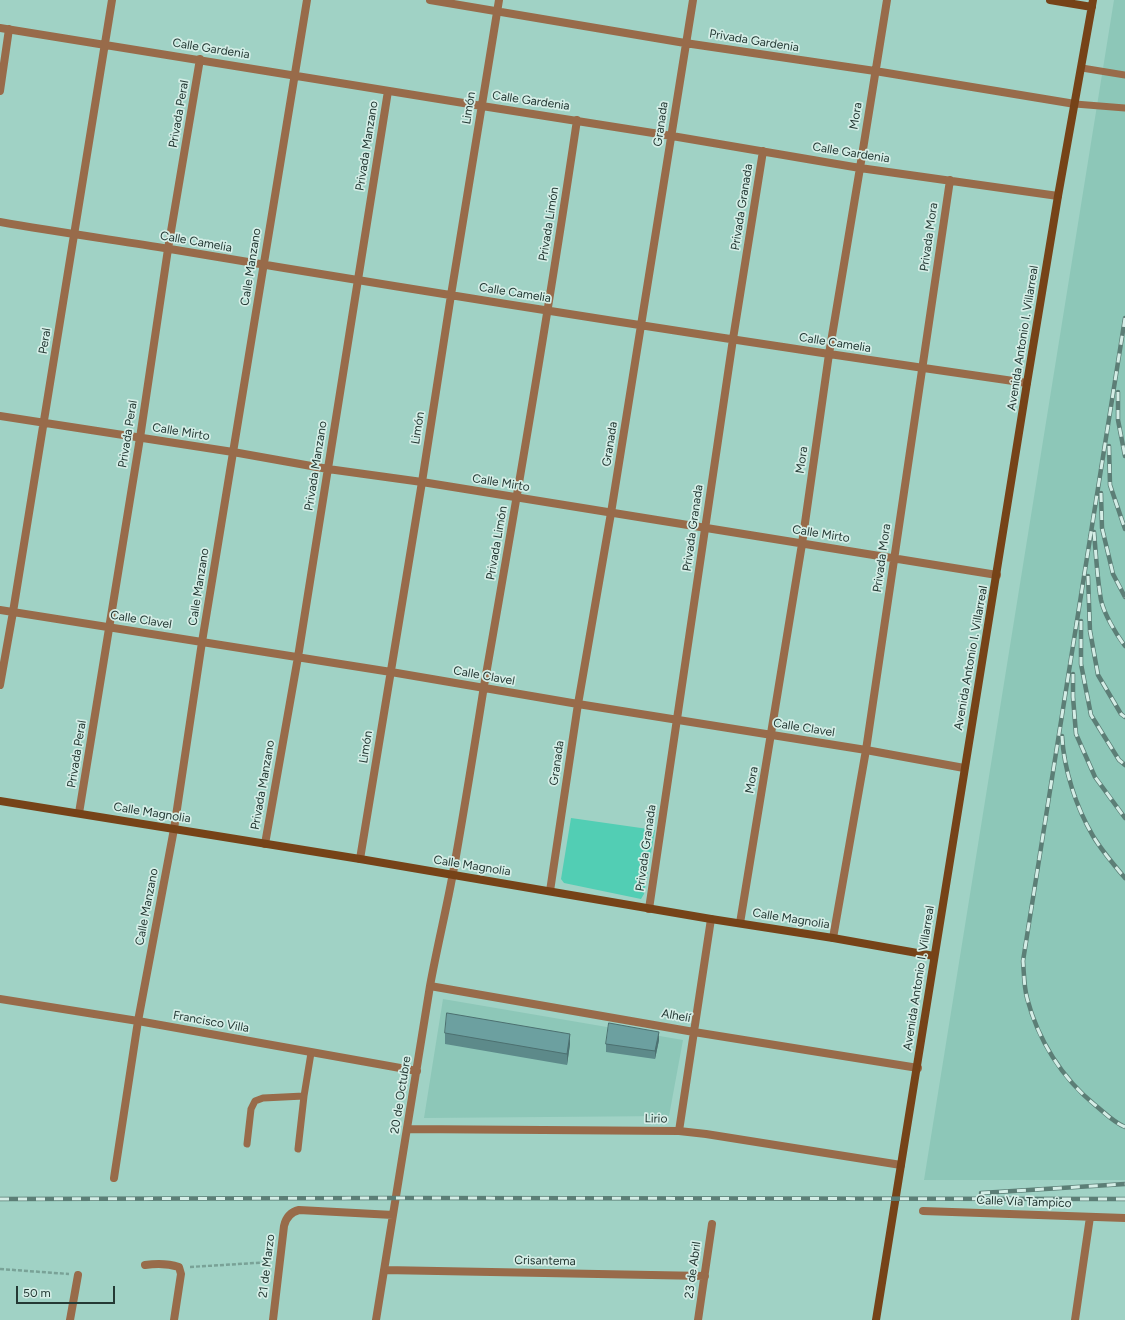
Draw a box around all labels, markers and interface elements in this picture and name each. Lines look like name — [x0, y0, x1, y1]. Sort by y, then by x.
street label: Privada Gardenia — [708, 27, 800, 55]
street label: Calle Gardenia — [171, 36, 251, 62]
street label: Privada Peral — [166, 79, 192, 149]
street label: Calle Gardenia — [491, 88, 571, 114]
street label: Limón — [459, 91, 479, 125]
street label: Privada Manzano — [353, 100, 381, 192]
street label: Granada — [651, 101, 671, 147]
street label: Mora — [847, 101, 865, 131]
street label: Calle Gardenia — [811, 140, 891, 166]
street label: Privada Granada — [728, 163, 756, 251]
street label: Privada Limón — [536, 186, 562, 262]
street label: Privada Mora — [917, 202, 941, 272]
street label: Calle Manzano — [238, 227, 264, 307]
street label: Calle Camelia — [159, 229, 233, 255]
street label: Avenida Antonio I. Villarreal — [1004, 264, 1042, 412]
street label: Calle Camelia — [478, 280, 552, 306]
street label: Peral — [36, 327, 54, 355]
street label: Calle Camelia — [798, 330, 872, 356]
street label: Privada Peral — [116, 399, 140, 469]
street label: Limón — [408, 411, 428, 445]
street label: Calle Mirto — [151, 420, 211, 444]
street label: Privada Manzano — [302, 420, 330, 512]
street label: Granada — [599, 421, 621, 467]
street label: Mora — [793, 445, 811, 475]
street label: Calle Mirto — [471, 471, 531, 495]
street label: Privada Granada — [680, 484, 706, 572]
street label: Privada Limón — [483, 505, 511, 581]
street label: Calle Mirto — [791, 522, 851, 546]
street label: Privada Mora — [870, 523, 894, 593]
street label: Calle Manzano — [186, 547, 212, 627]
street label: Avenida Antonio I. Villarreal — [951, 585, 991, 731]
street label: Calle Clavel — [109, 608, 173, 632]
street label: Calle Clavel — [452, 664, 516, 688]
street label: Calle Clavel — [772, 716, 836, 740]
street label: Privada Peral — [65, 719, 89, 789]
street label: Limón — [356, 730, 376, 764]
street label: Privada Manzano — [248, 739, 278, 831]
street label: Granada — [547, 740, 567, 786]
street label: Mora — [743, 765, 761, 795]
street label: Calle Magnolia — [112, 800, 192, 826]
street label: Privada Granada — [633, 804, 659, 892]
street label: Calle Magnolia — [432, 853, 512, 879]
street label: Calle Manzano — [132, 867, 162, 947]
street label: Avenida Antonio I. Villarreal — [900, 904, 938, 1052]
street label: Calle Magnolia — [751, 906, 831, 932]
street label: Alhelí — [660, 1006, 692, 1026]
street label: Francisco Villa — [172, 1008, 250, 1036]
street label: 20 de Octubre — [388, 1055, 414, 1135]
street label: Lirio — [644, 1112, 668, 1126]
street label: Calle Vía Tampico — [976, 1193, 1072, 1211]
street label: 21 de Marzo — [256, 1233, 278, 1299]
street label: 23 de Abril — [682, 1241, 704, 1299]
street label: Crisantema — [514, 1253, 576, 1269]
scale bar — [18, 1278, 117, 1304]
text: 50 m — [23, 1286, 51, 1300]

